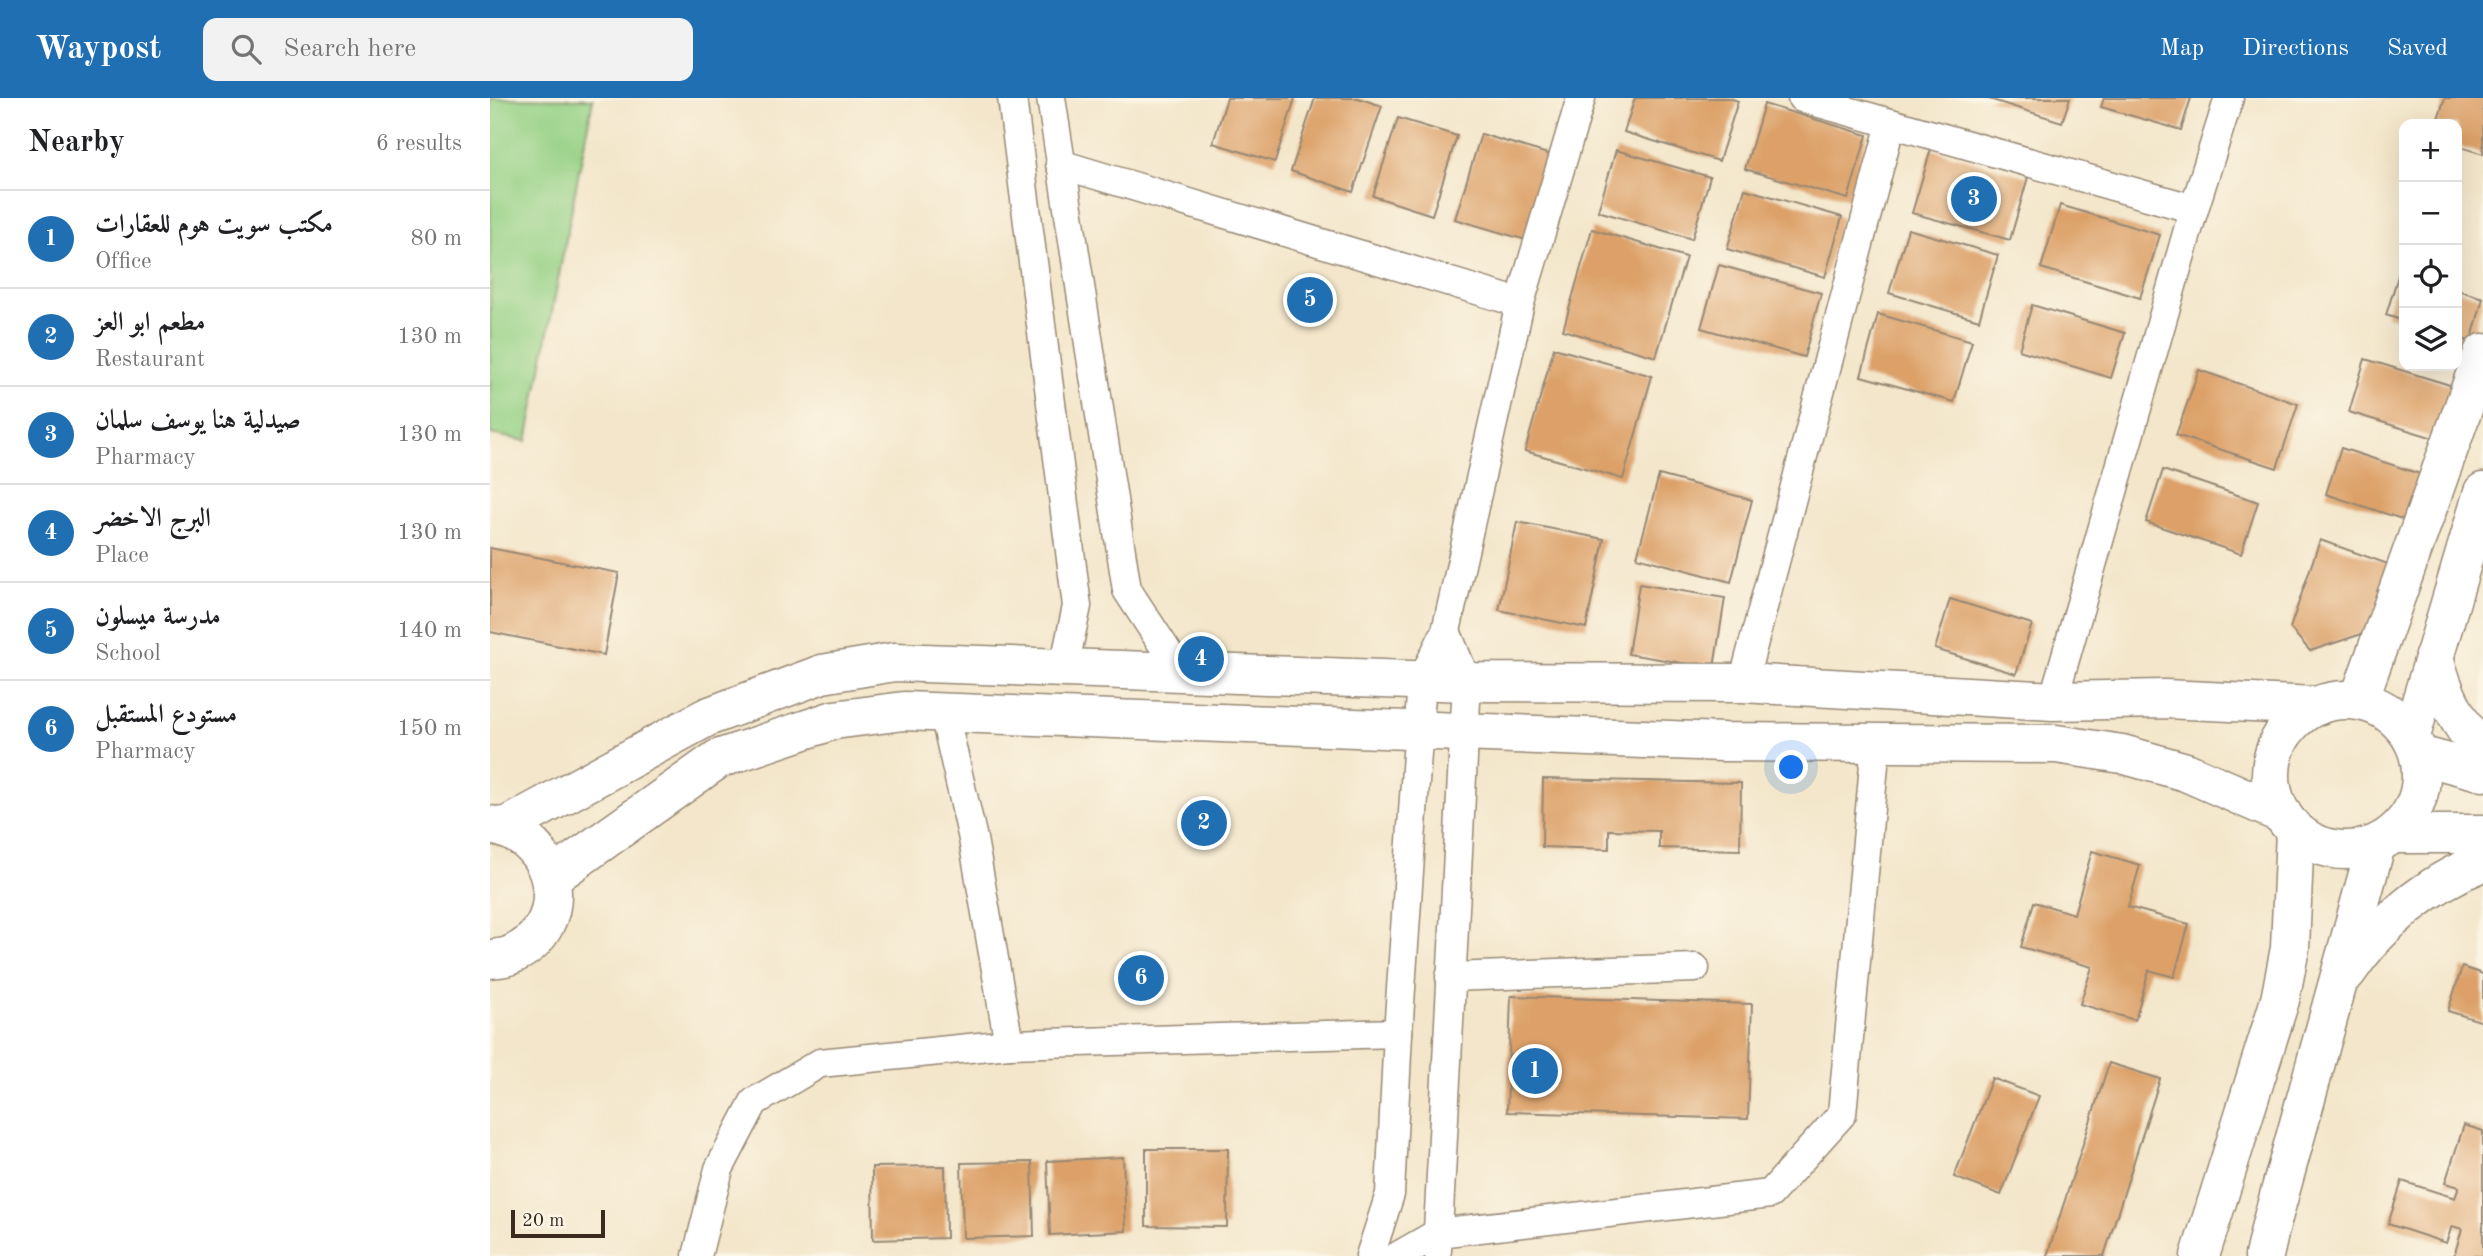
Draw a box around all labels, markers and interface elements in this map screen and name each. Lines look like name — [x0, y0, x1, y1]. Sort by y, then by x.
search box — [203, 18, 693, 81]
icon: search — [227, 30, 265, 68]
text: Waypost — [35, 33, 161, 66]
text: Search here — [283, 36, 416, 62]
text: Map — [2160, 37, 2204, 61]
text: Directions — [2242, 37, 2349, 61]
text: Saved — [2387, 37, 2448, 61]
map controls — [2399, 119, 2462, 371]
button: + — [2399, 119, 2462, 182]
text: Nearby — [28, 128, 125, 158]
text: 6 results — [376, 132, 462, 155]
pin: 3 — [1951, 173, 1997, 225]
button: − — [2399, 182, 2462, 245]
text: مكتب سويت هوم للعقارات — [95, 212, 333, 238]
text: 1 — [44, 227, 58, 250]
text: 80 m — [411, 227, 462, 250]
button: locate — [2399, 245, 2462, 308]
text: Office — [95, 250, 152, 273]
pin: 5 — [1287, 274, 1333, 326]
button: layers — [2399, 308, 2462, 371]
text: مطعم ابو العز — [95, 310, 205, 336]
text: 2 — [44, 325, 58, 348]
text: 130 m — [397, 325, 462, 348]
text: Restaurant — [95, 348, 205, 371]
text: صيدلية هنا يوسف سلمان — [95, 408, 301, 434]
text: 3 — [44, 423, 58, 446]
text: 130 m — [397, 423, 462, 446]
text: Pharmacy — [95, 446, 196, 469]
text: البرج الاخضر — [95, 506, 211, 532]
text: 4 — [44, 521, 58, 544]
text: 130 m — [397, 521, 462, 544]
text: Place — [95, 544, 149, 567]
text: مدرسة ميسلون — [95, 604, 221, 630]
text: 5 — [44, 619, 58, 642]
text: 140 m — [397, 619, 462, 642]
pin: 4 — [1178, 633, 1224, 685]
text: School — [95, 642, 161, 665]
text: مستودع المستقبل — [95, 702, 237, 728]
text: 6 — [44, 717, 58, 740]
text: 150 m — [397, 717, 462, 740]
text: Pharmacy — [95, 740, 196, 763]
your location — [1774, 750, 1808, 784]
pin: 2 — [1181, 797, 1227, 849]
pin: 6 — [1118, 952, 1164, 1004]
pin: 1 — [1512, 1045, 1558, 1097]
scale bar — [511, 1207, 606, 1239]
text: 20 m — [522, 1212, 564, 1231]

